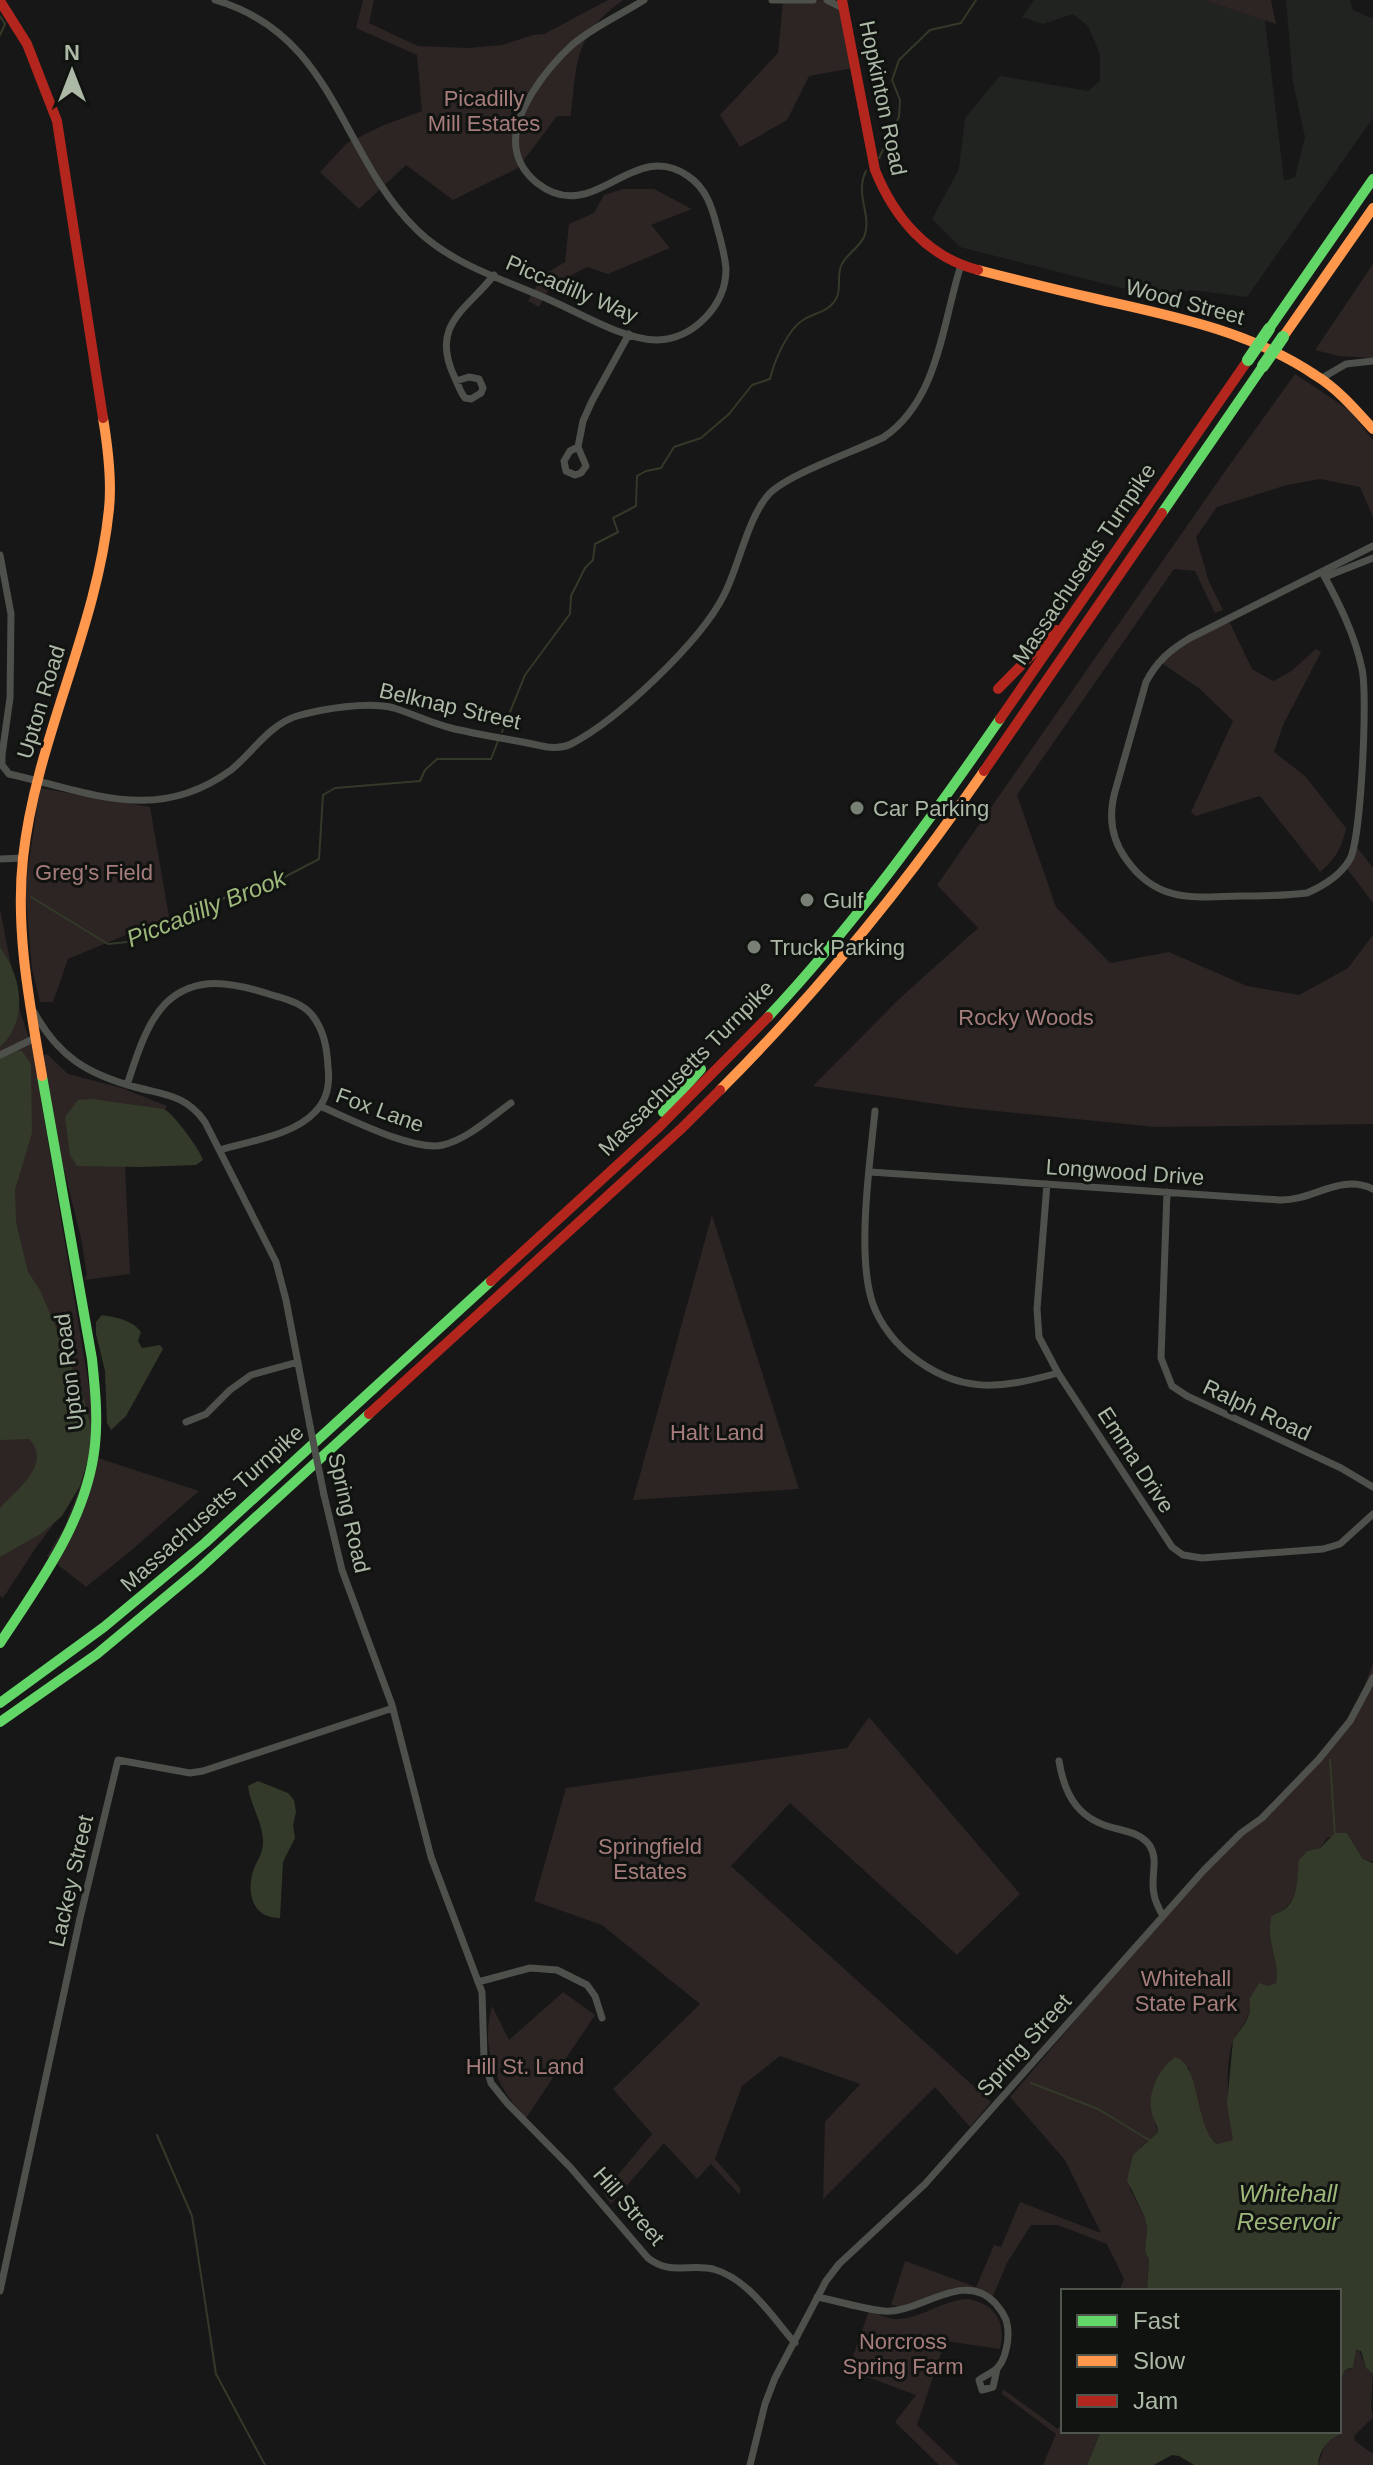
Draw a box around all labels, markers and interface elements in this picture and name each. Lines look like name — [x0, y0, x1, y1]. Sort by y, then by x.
street label: Hopkinton Road — [854, 18, 912, 178]
north arrow — [32, 32, 112, 112]
text: N — [64, 40, 80, 65]
park label: Picadilly Mill Estates — [428, 86, 540, 136]
street label: Piccadilly Way — [502, 250, 642, 328]
street label: Wood Street — [1123, 274, 1247, 330]
street label: Massachusetts Turnpike — [1007, 459, 1161, 669]
street label: Upton Road — [12, 642, 70, 762]
street label: Belknap Street — [377, 678, 523, 734]
place label: Car Parking — [873, 796, 989, 821]
marker: Car Parking — [848, 799, 866, 817]
park label: Greg's Field — [35, 860, 153, 885]
water label: Piccadilly Brook — [122, 863, 291, 952]
place label: Gulf — [823, 888, 864, 913]
marker: Gulf — [798, 891, 816, 909]
place label: Truck Parking — [770, 935, 905, 960]
marker: Truck Parking — [745, 938, 763, 956]
street label: Massachusetts Turnpike — [593, 975, 779, 1161]
park label: Rocky Woods — [958, 1005, 1094, 1030]
street label: Fox Lane — [333, 1083, 427, 1137]
street label: Longwood Drive — [1045, 1154, 1205, 1190]
street label: Upton Road — [49, 1312, 89, 1432]
street label: Ralph Road — [1199, 1374, 1315, 1446]
street label: Emma Drive — [1093, 1402, 1179, 1518]
street label: Massachusetts Turnpike — [115, 1419, 309, 1597]
park label: Halt Land — [670, 1420, 764, 1445]
street label: Spring Road — [323, 1451, 375, 1575]
street label: Lackey Street — [44, 1813, 98, 1949]
park label: Springfield Estates — [598, 1834, 702, 1884]
park label: Whitehall State Park — [1135, 1966, 1238, 2016]
street label: Spring Street — [972, 1989, 1076, 2101]
park label: Hill St. Land — [466, 2054, 584, 2079]
street label: Hill Street — [588, 2162, 670, 2250]
water label: Whitehall Reservoir — [1237, 2180, 1340, 2235]
legend — [1061, 2289, 1341, 2433]
text: Fast — [1133, 2307, 1180, 2334]
park label: Norcross Spring Farm — [842, 2329, 964, 2379]
text: Slow — [1133, 2347, 1186, 2374]
text: Jam — [1133, 2387, 1178, 2414]

